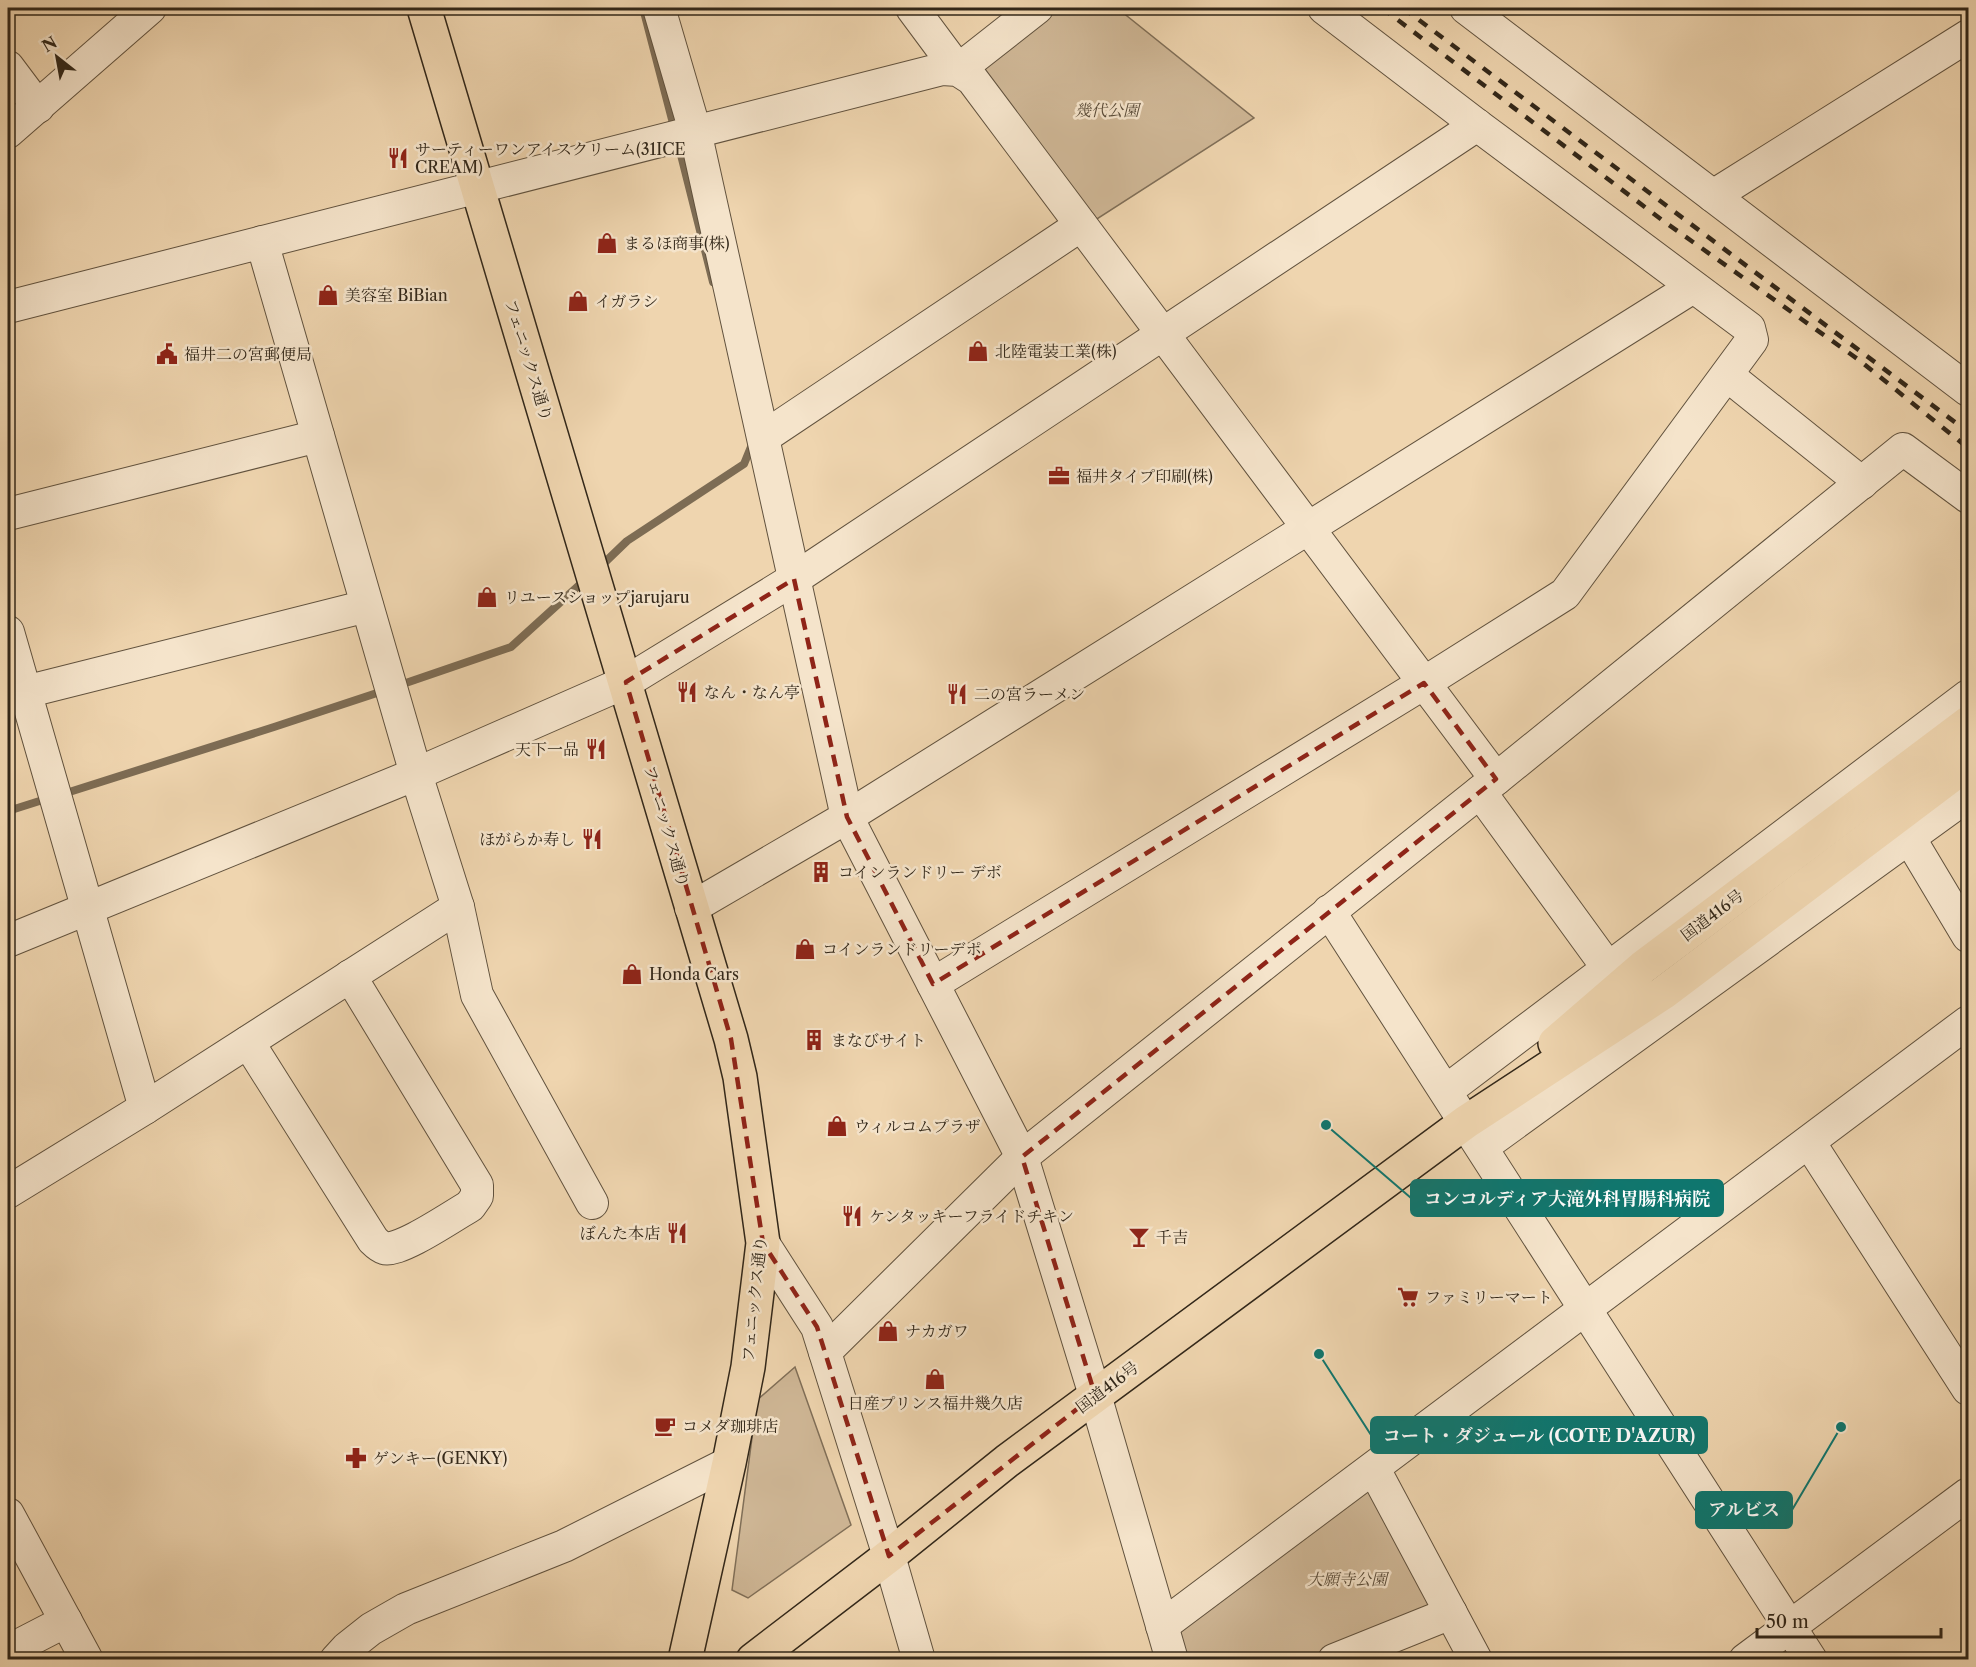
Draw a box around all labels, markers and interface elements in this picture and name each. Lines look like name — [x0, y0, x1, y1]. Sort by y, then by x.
north arrow — [27, 27, 87, 87]
text: N — [38, 32, 60, 56]
park label: 幾代公園 — [1075, 100, 1142, 120]
place label: サーティーワンアイスクリーム(31ICE CREAM) — [415, 139, 686, 177]
restaurant icon: サーティーワンアイスクリーム(31ICE CREAM) — [386, 146, 410, 170]
shop icon: まるほ商事(株) — [595, 231, 619, 255]
place label: まるほ商事(株) — [624, 233, 730, 253]
shop icon: 美容室 BiBian — [316, 283, 340, 307]
place label: 美容室 BiBian — [345, 285, 448, 305]
shop icon: イガラシ — [566, 289, 590, 313]
place label: イガラシ — [595, 291, 659, 311]
street label: フェニックス通り — [501, 297, 557, 423]
shop icon: 北陸電装工業(株) — [966, 339, 990, 363]
place label: 北陸電装工業(株) — [995, 341, 1117, 361]
public building icon: 福井二の宮郵便局 — [155, 342, 179, 366]
place label: 福井二の宮郵便局 — [184, 344, 312, 364]
office icon: 福井タイプ印刷(株) — [1047, 464, 1071, 488]
place label: 福井タイプ印刷(株) — [1076, 466, 1213, 486]
shop icon: リユースショップjarujaru — [475, 585, 499, 609]
place label: リユースショップjarujaru — [504, 587, 690, 607]
restaurant icon: なん・なん亭 — [675, 680, 699, 704]
place label: なん・なん亭 — [704, 682, 800, 702]
restaurant icon: 二の宮ラーメン — [945, 682, 969, 706]
place label: 二の宮ラーメン — [974, 684, 1085, 704]
restaurant icon: 天下一品 — [584, 737, 608, 761]
place label: 天下一品 — [515, 739, 579, 759]
street label: フェニックス通り — [640, 762, 694, 890]
restaurant icon: ほがらか寿し — [580, 827, 604, 851]
place label: ほがらか寿し — [479, 829, 575, 849]
building icon: コインランドリー デボ — [809, 860, 833, 884]
place label: コインランドリー デボ — [838, 862, 1002, 882]
street label: 国道416号 — [1677, 885, 1747, 945]
shop icon: コインランドリーデポ — [793, 937, 817, 961]
place label: コインランドリーデポ — [822, 939, 982, 959]
shop icon: Honda Cars — [620, 962, 644, 986]
place label: Honda Cars — [649, 964, 739, 984]
building icon: まなびサイト — [802, 1028, 826, 1052]
place label: まなびサイト — [831, 1030, 926, 1050]
shop icon: ウィルコムプラザ — [825, 1114, 849, 1138]
place label: ウィルコムプラザ — [854, 1116, 981, 1136]
callout: コンコルディア大滝外科胃腸科病院 — [1411, 1180, 1723, 1216]
text: コンコルディア大滝外科胃腸科病院 — [1424, 1188, 1710, 1210]
restaurant icon: ケンタッキーフライドチキン — [840, 1204, 864, 1228]
place label: ケンタッキーフライドチキン — [869, 1206, 1074, 1226]
restaurant icon: ぼんた本店 — [665, 1221, 689, 1245]
place label: ぼんた本店 — [580, 1223, 660, 1243]
bar icon: 千吉 — [1127, 1225, 1151, 1249]
place label: 千吉 — [1156, 1227, 1188, 1247]
street label: フェニックス通り — [737, 1235, 771, 1363]
supermarket icon: ファミリーマート — [1396, 1285, 1420, 1309]
place label: ファミリーマート — [1425, 1287, 1553, 1307]
shop icon: ナカガワ — [876, 1319, 900, 1343]
place label: ナカガワ — [905, 1321, 969, 1341]
street label: 国道416号 — [1072, 1357, 1142, 1417]
shop icon: 日産プリンス福井幾久店 — [923, 1367, 947, 1391]
place label: 日産プリンス福井幾久店 — [848, 1393, 1022, 1413]
cafe icon: コメダ珈琲店 — [653, 1414, 677, 1438]
place label: コメダ珈琲店 — [682, 1416, 778, 1436]
callout: コート・ダジュール (COTE D'AZUR) — [1371, 1417, 1707, 1453]
text: コート・ダジュール (COTE D'AZUR) — [1383, 1425, 1695, 1447]
pharmacy icon: ゲンキー(GENKY) — [344, 1446, 368, 1470]
place label: ゲンキー(GENKY) — [373, 1448, 507, 1468]
callout: アルビス — [1696, 1492, 1792, 1528]
text: アルビス — [1708, 1499, 1780, 1521]
park label: 大願寺公園 — [1307, 1569, 1390, 1589]
scale bar — [1757, 1601, 1942, 1639]
text: 50 m — [1766, 1611, 1809, 1633]

